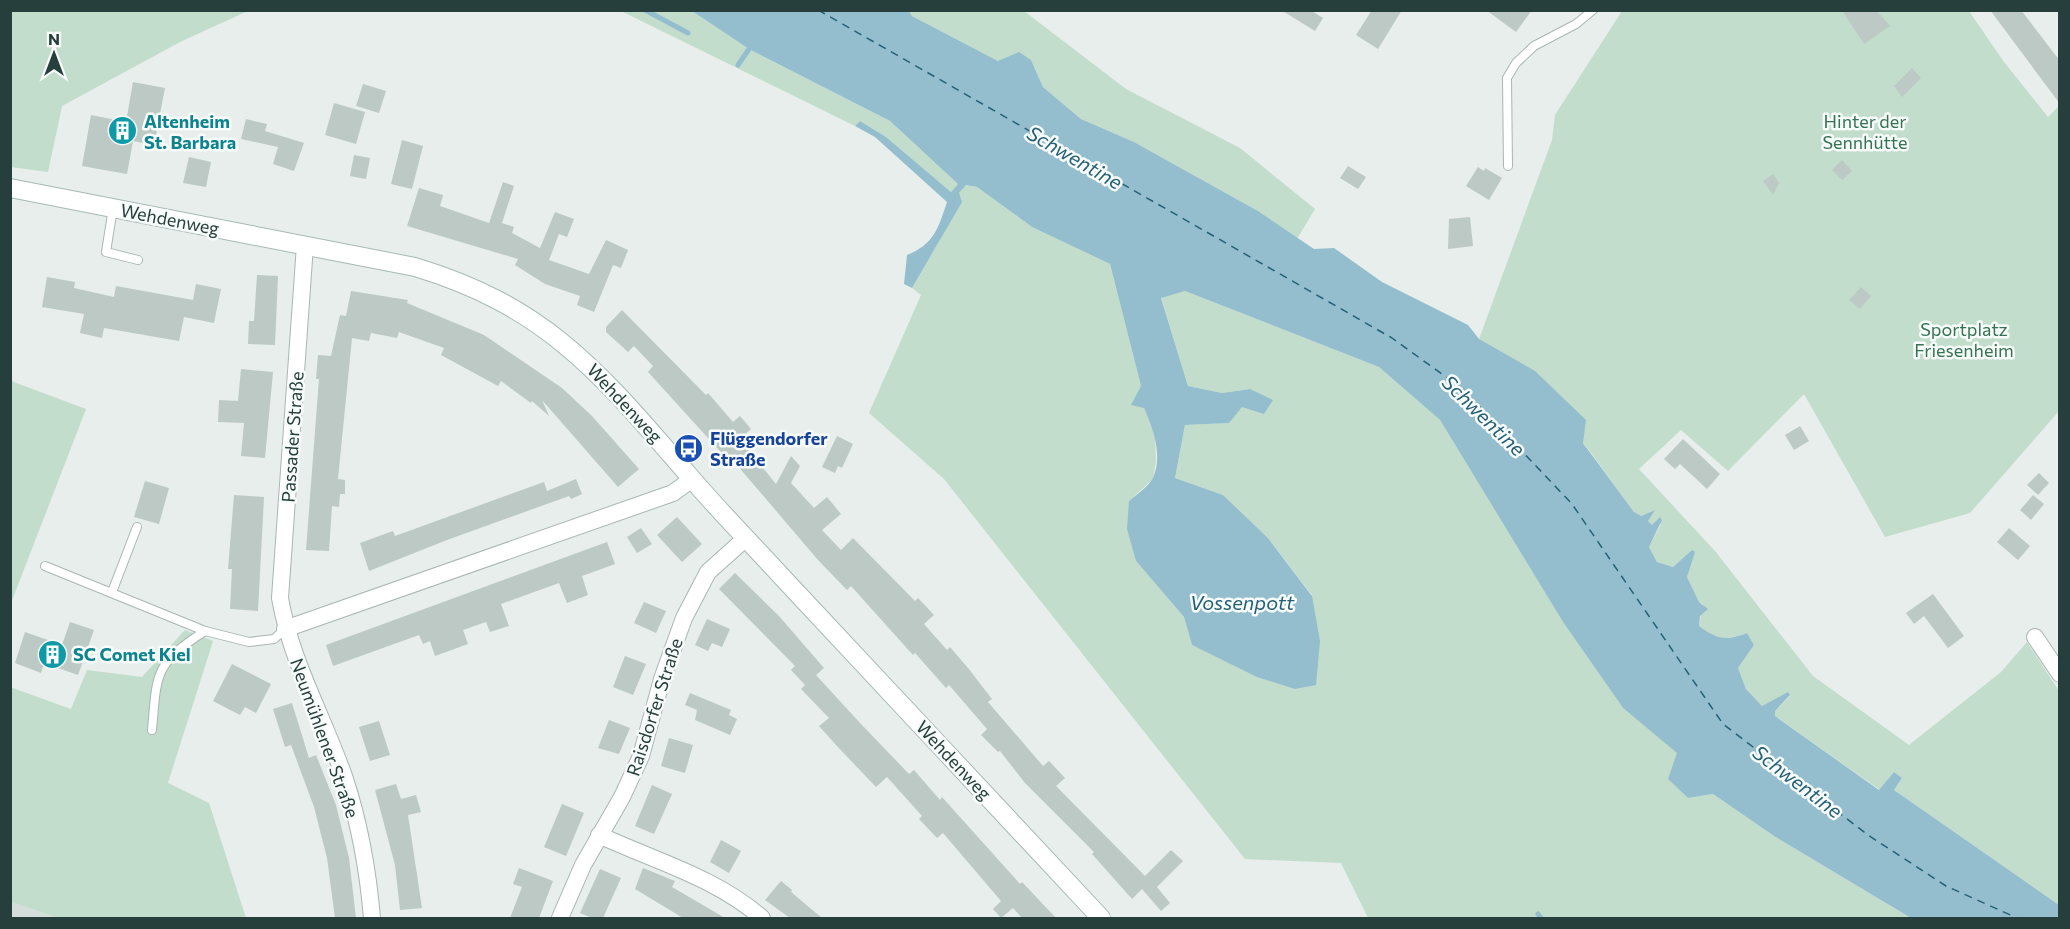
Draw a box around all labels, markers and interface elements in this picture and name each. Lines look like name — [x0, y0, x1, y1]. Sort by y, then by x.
north arrow — [24, 24, 84, 84]
text: N — [48, 29, 60, 48]
place label: Altenheim St. Barbara — [144, 110, 236, 153]
park label: Hinter der Sennhütte — [1822, 110, 1908, 153]
building icon: Altenheim St. Barbara — [107, 115, 139, 147]
water label: Schwentine — [1023, 120, 1127, 194]
street label: Wehdenweg — [119, 199, 222, 239]
park label: Sportplatz Friesenheim — [1914, 318, 2014, 361]
street label: Wehdenweg — [583, 359, 667, 447]
water label: Schwentine — [1438, 370, 1531, 461]
street label: Passader Straße — [276, 371, 308, 503]
place label: Flüggendorfer Straße — [710, 427, 828, 470]
bus stop icon: Flüggendorfer Straße — [673, 432, 705, 464]
water label: Vossenpott — [1190, 590, 1295, 614]
street label: Raisdorfer Straße — [621, 635, 687, 779]
building icon: SC Comet Kiel — [36, 638, 68, 670]
place label: SC Comet Kiel — [73, 643, 191, 665]
street label: Neumühlener Straße — [286, 655, 364, 821]
street label: Wehdenweg — [912, 716, 996, 804]
water label: Schwentine — [1749, 740, 1848, 823]

